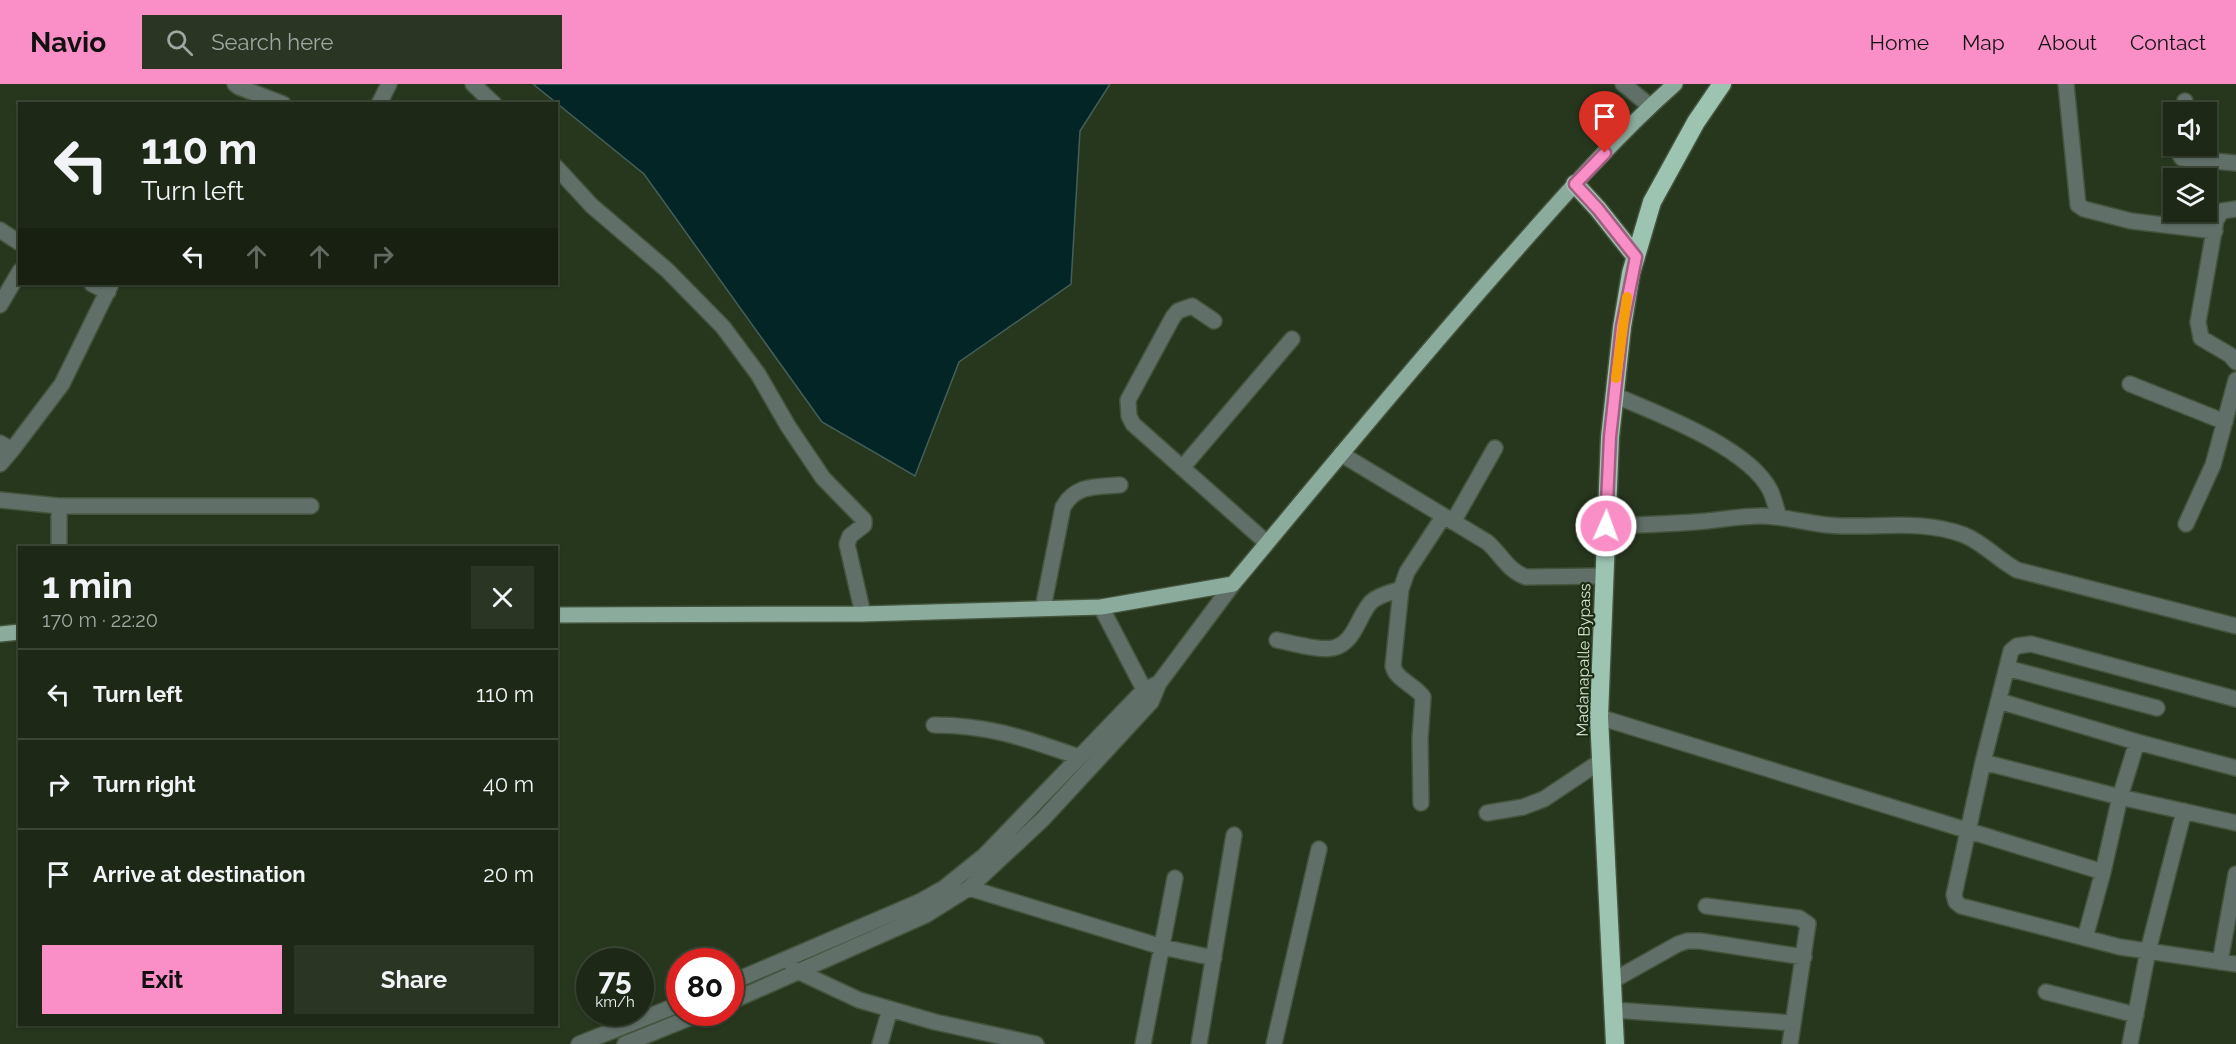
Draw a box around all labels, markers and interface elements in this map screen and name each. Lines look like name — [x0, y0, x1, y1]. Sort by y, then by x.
search box — [142, 15, 562, 69]
text: Navio — [30, 26, 106, 59]
icon: search — [163, 26, 196, 59]
text: Search here — [211, 29, 333, 55]
text: Home — [1870, 30, 1929, 55]
text: Map — [1962, 30, 2005, 55]
text: About — [2038, 30, 2097, 55]
text: Contact — [2130, 30, 2206, 55]
pin — [1579, 91, 1630, 153]
icon: arrive — [1588, 100, 1621, 133]
map controls — [2163, 102, 2217, 222]
button: sound — [2163, 102, 2217, 156]
text: 110 m — [141, 125, 257, 174]
icon: left — [42, 126, 120, 204]
button: layers — [2163, 168, 2217, 222]
text: Turn left — [141, 175, 244, 206]
icon: left — [177, 240, 210, 273]
icon: ahead — [240, 240, 273, 273]
icon: ahead — [303, 240, 336, 273]
icon: right — [366, 240, 399, 273]
position arrow — [1574, 494, 1638, 558]
text: 1 min — [42, 564, 133, 606]
button: close — [471, 566, 534, 629]
street label: Madanapalle Bypass — [1573, 583, 1594, 737]
text: 170 m · 22:20 — [42, 608, 158, 632]
icon: left — [42, 678, 75, 711]
text: Turn left — [93, 681, 183, 707]
text: 110 m — [476, 681, 534, 707]
icon: right — [42, 768, 75, 801]
text: Turn right — [93, 771, 196, 797]
text: 40 m — [483, 771, 534, 797]
icon: arrive — [42, 858, 75, 891]
text: Arrive at destination — [93, 861, 306, 887]
text: 20 m — [483, 861, 534, 887]
button: Exit — [42, 945, 282, 1014]
button: Share — [294, 945, 534, 1014]
speed limit sign: 80 — [666, 948, 744, 1026]
text: 75 — [598, 962, 632, 997]
text: km/h — [595, 993, 635, 1011]

